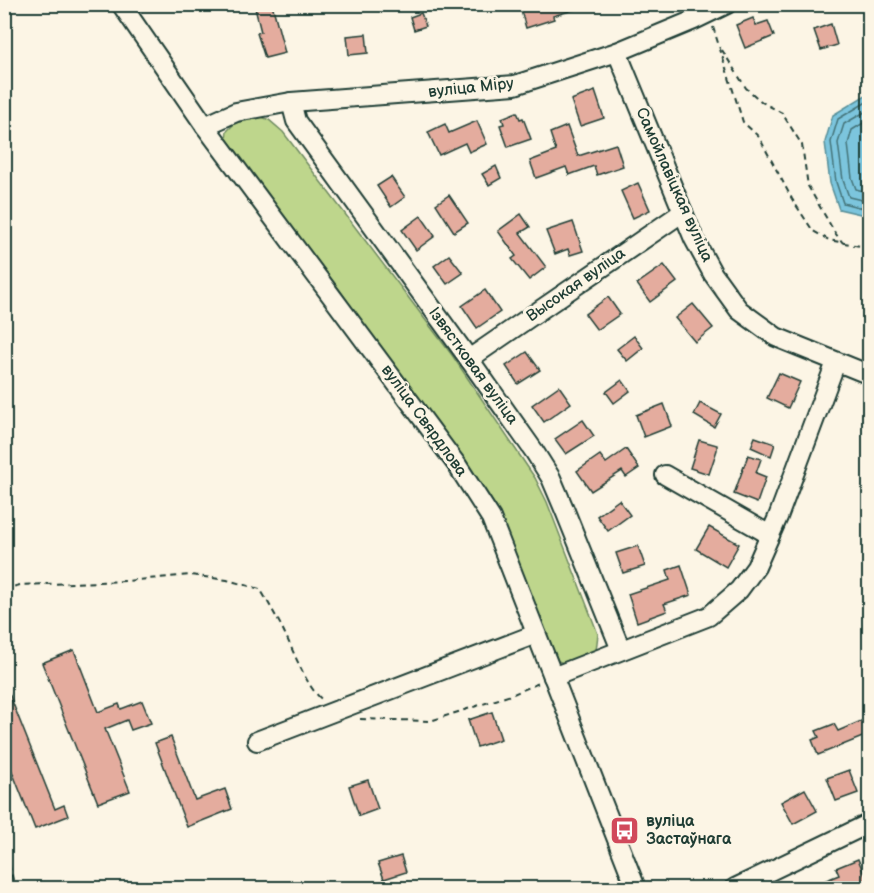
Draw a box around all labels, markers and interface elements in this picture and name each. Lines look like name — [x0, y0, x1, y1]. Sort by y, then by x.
street label: вуліца Міру — [427, 74, 515, 102]
street label: Самойлавіцкая вуліца — [631, 105, 717, 266]
street label: Высокая вуліца — [523, 244, 630, 326]
street label: Ізвястковая вуліца — [424, 304, 522, 429]
street label: вуліца Свярдлова — [377, 361, 471, 481]
place label: вуліца Застаўнага — [646, 812, 732, 849]
bus stop icon: вуліца Застаўнага — [609, 814, 641, 846]

